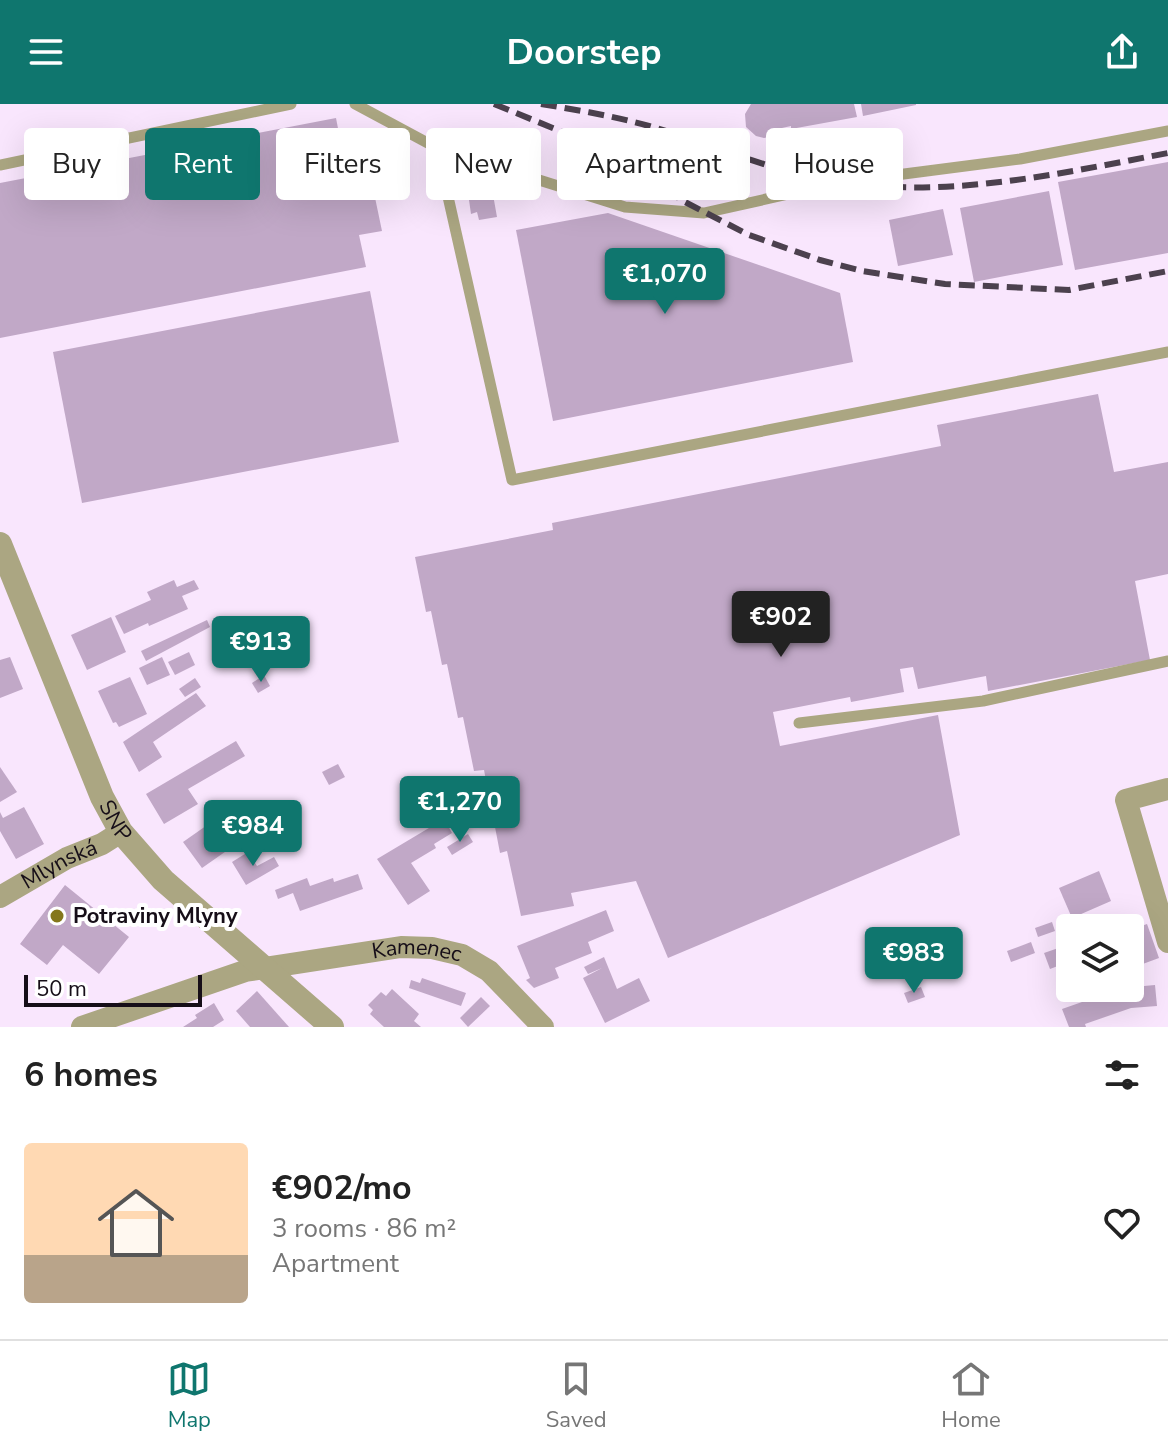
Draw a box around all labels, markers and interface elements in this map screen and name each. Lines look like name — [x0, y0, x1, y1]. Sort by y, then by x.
text: Doorstep — [507, 28, 661, 77]
icon: menu — [24, 30, 68, 74]
icon: share — [1100, 30, 1144, 74]
chip: Buy — [24, 128, 129, 200]
chip: Rent — [145, 128, 260, 200]
chip: Filters — [276, 128, 410, 200]
chip: New — [426, 128, 541, 200]
chip: Apartment — [557, 128, 750, 200]
chip: House — [766, 128, 903, 200]
pin: €1,070 — [600, 248, 730, 316]
text: €1,070 — [623, 256, 707, 291]
pin: €902 — [734, 591, 828, 659]
text: €902 — [750, 599, 812, 634]
pin: €913 — [214, 616, 308, 684]
text: €913 — [230, 624, 292, 659]
pin: €1,270 — [395, 776, 525, 844]
text: €1,270 — [418, 784, 502, 819]
street label: SNP — [91, 795, 138, 849]
pin: €984 — [206, 800, 300, 868]
text: €984 — [222, 808, 284, 843]
street label: Mlynská — [16, 832, 102, 896]
place label: Potraviny Mlyny — [73, 901, 238, 931]
marker: Potraviny Mlyny — [48, 907, 66, 925]
map controls — [1056, 914, 1144, 1002]
button: layers — [1056, 914, 1144, 1002]
pin: €983 — [867, 927, 961, 995]
street label: Kamenec — [370, 932, 465, 969]
text: €983 — [883, 935, 945, 970]
scale bar — [24, 971, 202, 1007]
text: 50 m — [36, 974, 87, 1004]
text: 6 homes — [24, 1052, 158, 1098]
icon: filters — [1100, 1053, 1144, 1097]
text: €902/mo — [272, 1165, 412, 1211]
icon: home — [88, 1175, 184, 1271]
icon: heart — [1100, 1201, 1144, 1245]
text: 3 rooms · 86 m² — [272, 1211, 456, 1246]
text: Apartment — [272, 1246, 399, 1281]
tab: Map — [167, 1357, 211, 1435]
tab: Saved — [546, 1357, 607, 1435]
tab: Home — [941, 1357, 1001, 1435]

